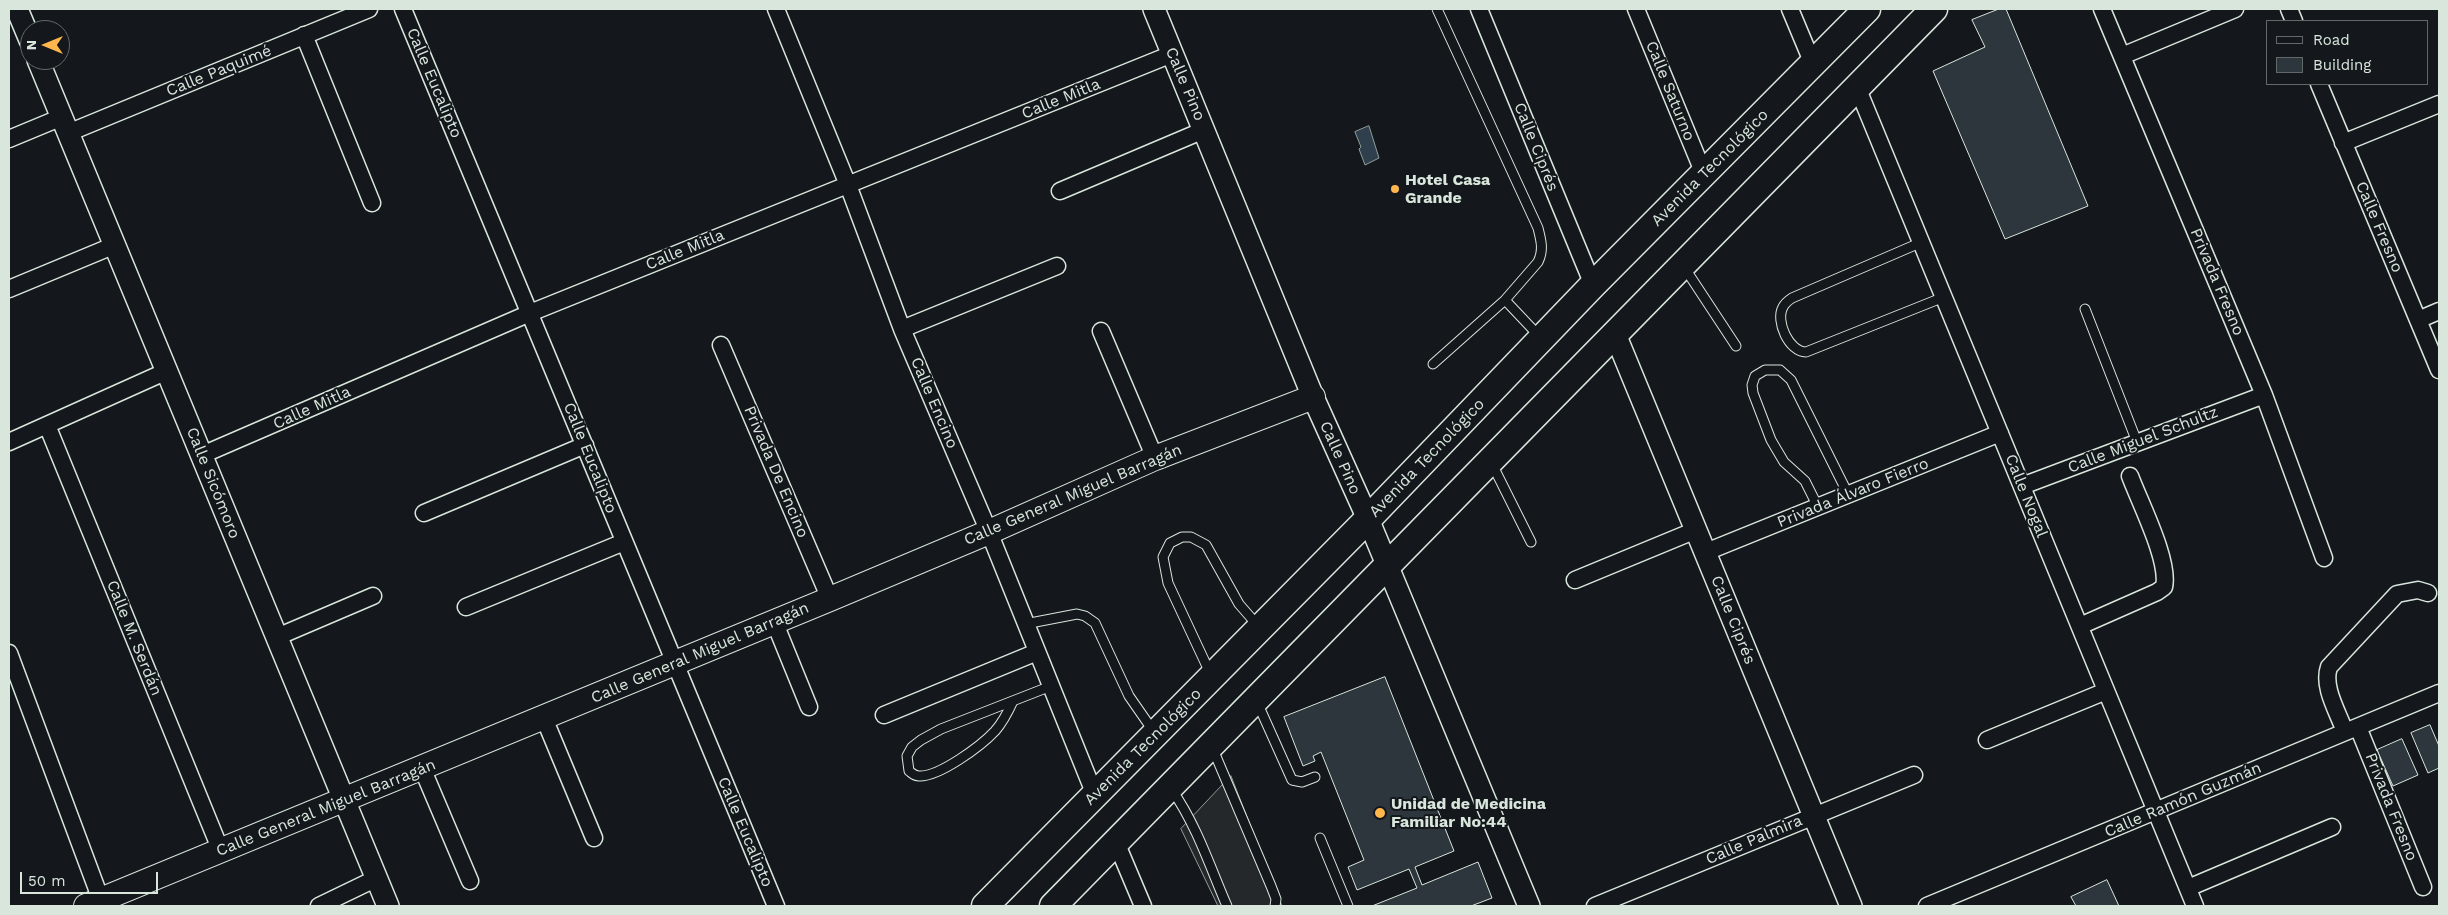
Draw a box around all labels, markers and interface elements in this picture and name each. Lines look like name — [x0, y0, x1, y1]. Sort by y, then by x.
north arrow — [20, 20, 70, 70]
legend — [2266, 20, 2428, 85]
street label: Calle Eucalipto — [402, 25, 466, 141]
text: Road — [2313, 31, 2350, 49]
street label: Calle Saturno — [1641, 38, 1699, 144]
text: N — [23, 40, 39, 50]
street label: Calle Paquimé — [163, 41, 275, 101]
street label: Calle Pino — [1161, 44, 1209, 124]
text: Building — [2313, 56, 2371, 74]
street label: Calle Mitla — [1019, 75, 1103, 123]
street label: Calle Ciprés — [1510, 100, 1562, 194]
street label: Avenida Tecnológico — [1647, 105, 1773, 231]
place label: Hotel Casa Grande — [1405, 170, 1490, 208]
street label: Calle Fresno — [2351, 179, 2407, 275]
marker: Hotel Casa Grande — [1389, 183, 1401, 195]
street label: Privada Fresno — [2186, 225, 2248, 339]
street label: Calle Mitla — [643, 226, 727, 274]
street label: Calle Encino — [906, 354, 962, 452]
street label: Calle Mitla — [270, 382, 354, 434]
street label: Avenida Tecnológico — [1365, 395, 1489, 521]
street label: Calle Eucalipto — [559, 400, 621, 516]
street label: Privada De Encino — [740, 403, 812, 541]
street label: Calle Miguel Schultz — [2065, 403, 2221, 477]
street label: Calle Pino — [1315, 418, 1365, 498]
street label: Calle Sicómoro — [182, 425, 244, 541]
street label: Calle General Miguel Barragán — [961, 440, 1185, 550]
street label: Calle Nogal — [2001, 452, 2051, 540]
street label: Privada Álvaro Fierro — [1775, 454, 1931, 532]
street label: Calle Ciprés — [1707, 573, 1759, 667]
street label: Calle M. Serdán — [102, 578, 166, 698]
street label: Calle General Miguel Barragán — [588, 598, 812, 708]
street label: Avenida Tecnológico — [1080, 684, 1206, 810]
street label: Privada Fresno — [2361, 750, 2421, 864]
street label: Calle General Miguel Barragán — [213, 755, 439, 861]
street label: Calle Ramón Guzmán — [2102, 758, 2264, 842]
street label: Calle Eucalipto — [713, 774, 777, 890]
place label: Unidad de Medicina Familiar No:44 — [1391, 794, 1546, 832]
marker: Unidad de Medicina Familiar No:44 — [1373, 806, 1387, 820]
street label: Calle Palmira — [1703, 811, 1805, 869]
scale bar — [22, 862, 160, 894]
text: 50 m — [28, 872, 65, 890]

